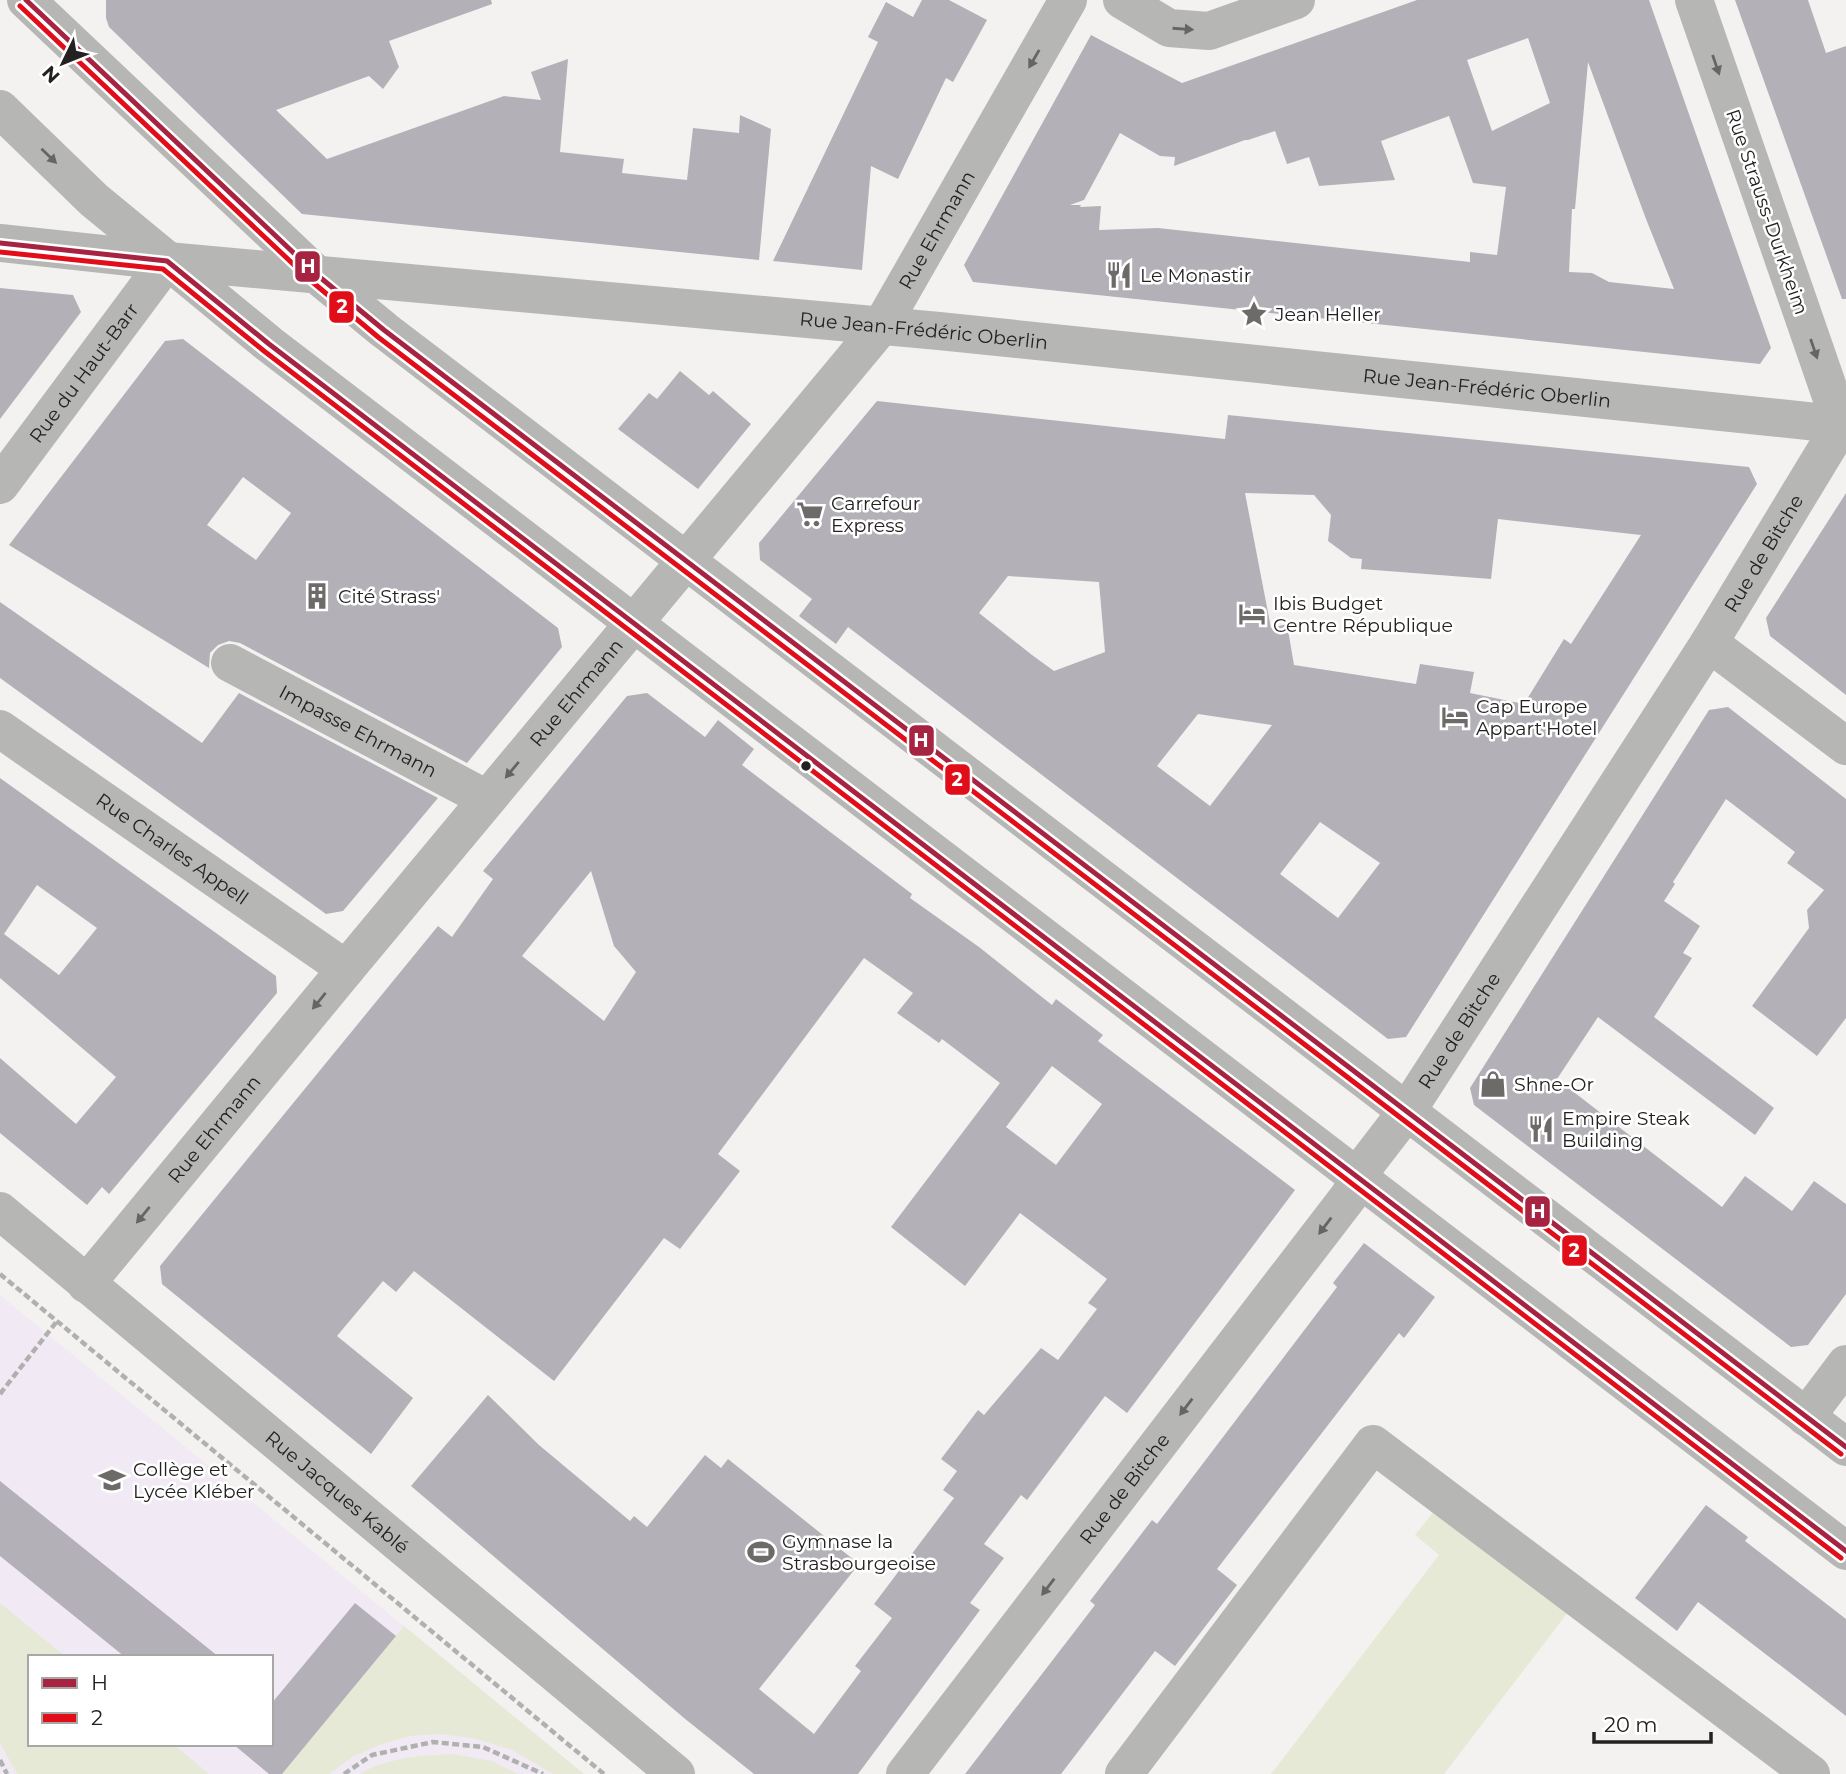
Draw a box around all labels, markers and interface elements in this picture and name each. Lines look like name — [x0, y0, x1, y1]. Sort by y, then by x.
one-way arrow — [1172, 24, 1194, 35]
north arrow — [28, 28, 98, 98]
one-way arrow — [1028, 50, 1040, 69]
one-way arrow — [1711, 54, 1722, 75]
text: N — [37, 61, 65, 88]
street label: Rue Strauss-Durkheim — [1721, 106, 1813, 318]
one-way arrow — [40, 148, 57, 164]
street label: Rue Ehrmann — [893, 166, 980, 293]
line badge: H — [294, 250, 321, 283]
text: H — [300, 255, 316, 278]
restaurant icon: Le Monastir — [1104, 260, 1134, 290]
place label: Le Monastir — [1140, 264, 1251, 287]
line badge: 2 — [328, 290, 355, 324]
text: 2 — [336, 295, 348, 318]
street label: Rue du Haut-Barr — [24, 298, 143, 447]
place icon: Jean Heller — [1239, 299, 1269, 329]
place label: Jean Heller — [1274, 303, 1381, 326]
street label: Rue Jean-Frédéric Oberlin — [799, 307, 1049, 354]
one-way arrow — [1810, 339, 1820, 360]
street label: Rue Jean-Frédéric Oberlin — [1362, 363, 1612, 412]
street label: Rue de Bitche — [1719, 490, 1808, 616]
place label: Carrefour Express — [831, 492, 920, 537]
supermarket icon: Carrefour Express — [795, 499, 825, 529]
building icon: Cité Strass' — [302, 581, 332, 611]
place label: Cité Strass' — [338, 585, 440, 608]
place label: Ibis Budget Centre République — [1273, 592, 1453, 637]
hotel icon: Ibis Budget Centre République — [1237, 599, 1267, 629]
street label: Rue Ehrmann — [525, 634, 627, 751]
street label: Impasse Ehrmann — [275, 680, 441, 782]
place label: Cap Europe Appart'Hotel — [1476, 695, 1597, 740]
hotel icon: Cap Europe Appart'Hotel — [1440, 702, 1470, 732]
line badge: H — [908, 724, 935, 757]
text: H — [913, 729, 929, 752]
unlabelled marker — [799, 759, 813, 773]
one-way arrow — [504, 761, 519, 779]
line badge: 2 — [944, 763, 971, 796]
text: 2 — [951, 768, 963, 791]
street label: Rue Charles Appell — [92, 788, 253, 909]
street label: Rue de Bitche — [1413, 968, 1505, 1093]
one-way arrow — [312, 993, 327, 1010]
shop icon: Shne-Or — [1478, 1069, 1508, 1099]
street label: Rue Ehrmann — [163, 1070, 265, 1188]
place label: Shne-Or — [1514, 1073, 1594, 1096]
place label: Empire Steak Building — [1562, 1107, 1690, 1152]
restaurant icon: Empire Steak Building — [1526, 1114, 1556, 1144]
line badge: H — [1524, 1195, 1551, 1228]
text: H — [1530, 1200, 1546, 1223]
one-way arrow — [136, 1206, 151, 1223]
one-way arrow — [1317, 1217, 1332, 1235]
line badge: 2 — [1561, 1234, 1588, 1267]
text: 2 — [1568, 1239, 1580, 1262]
one-way arrow — [1180, 1398, 1194, 1416]
street label: Rue Jacques Kablé — [261, 1426, 414, 1558]
street label: Rue de Bitche — [1074, 1428, 1174, 1549]
place label: Collège et Lycée Kléber — [133, 1458, 255, 1503]
school or university icon: Collège et Lycée Kléber — [97, 1465, 127, 1495]
place label: Gymnase la Strasbourgeoise — [782, 1530, 936, 1575]
sports icon: Gymnase la Strasbourgeoise — [746, 1537, 776, 1567]
one-way arrow — [1041, 1578, 1055, 1597]
legend — [28, 1655, 273, 1746]
text: H — [91, 1670, 108, 1695]
scale bar — [1594, 1700, 1711, 1744]
text: 2 — [91, 1705, 103, 1730]
text: 20 m — [1604, 1712, 1658, 1737]

